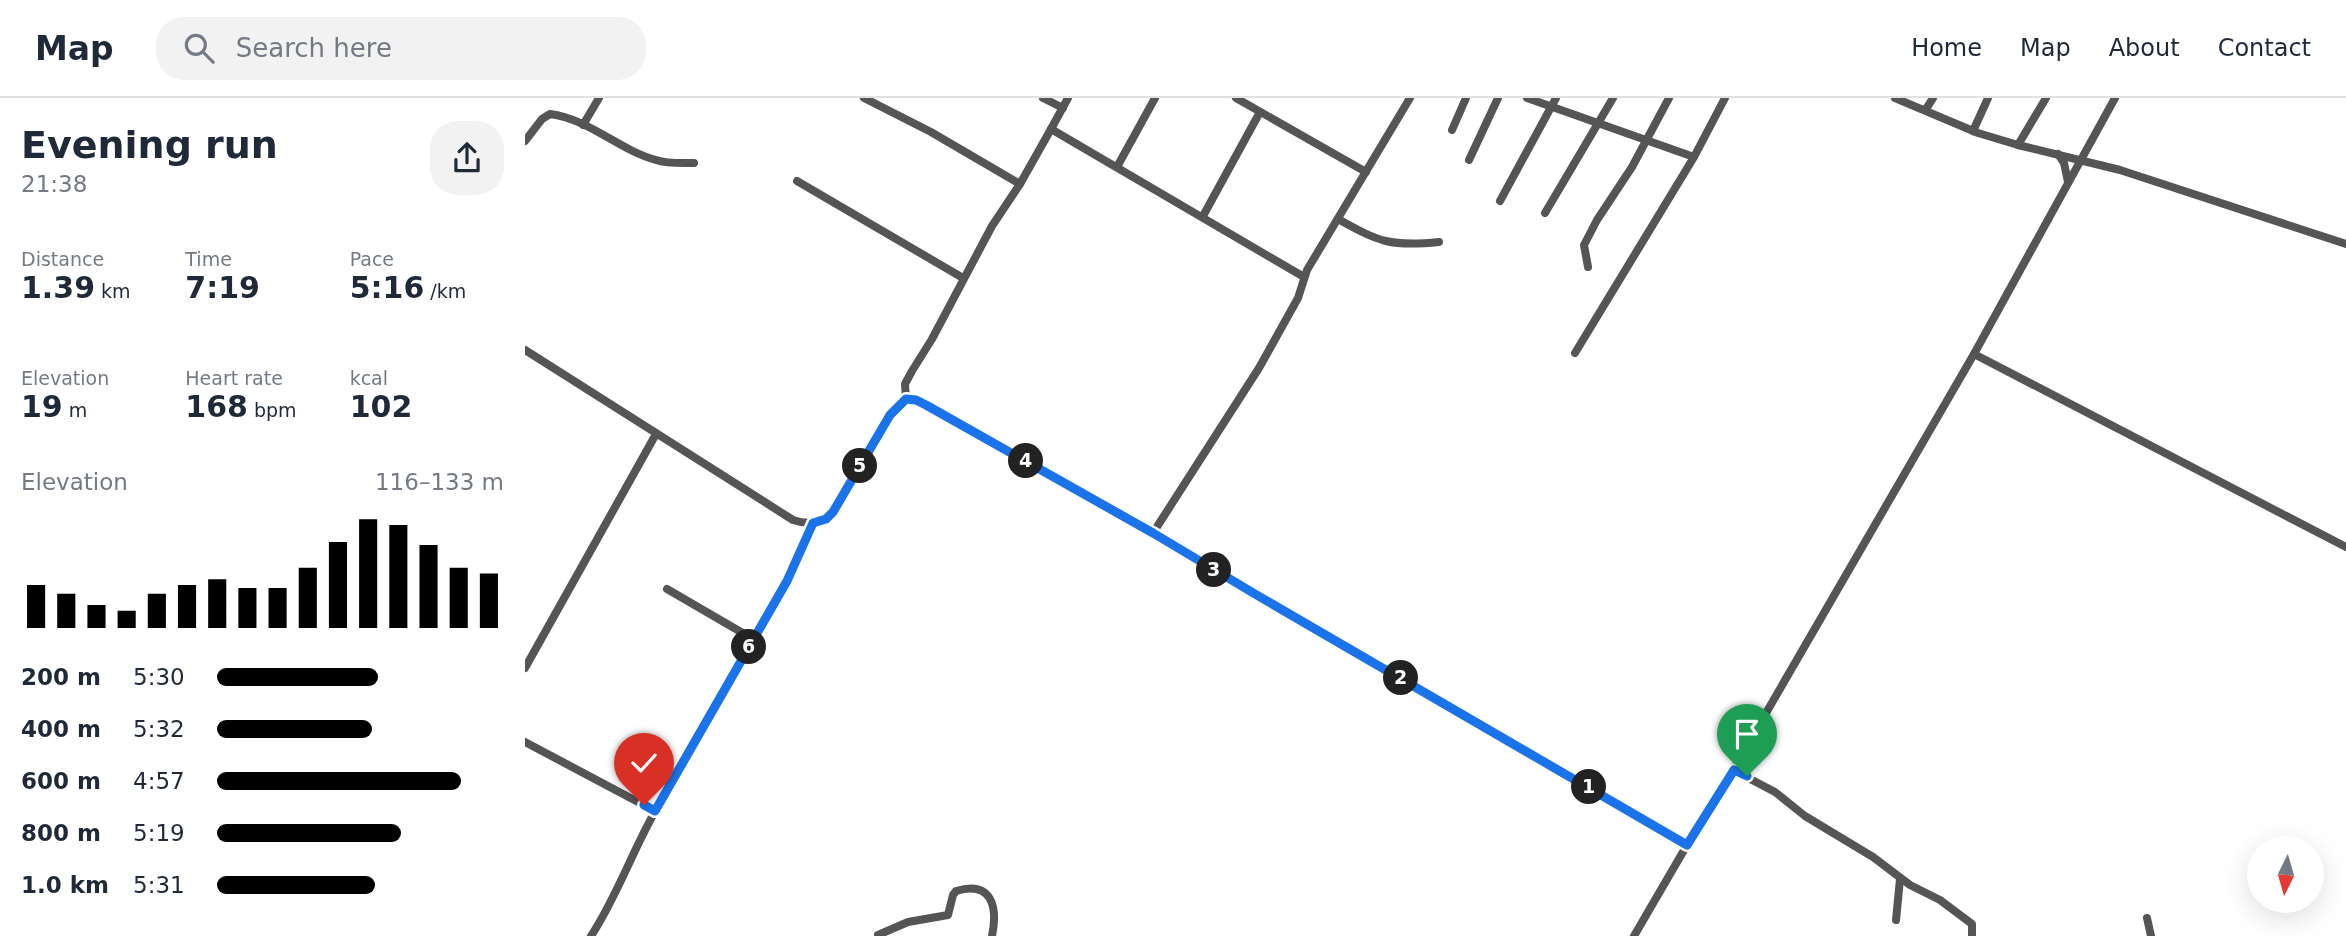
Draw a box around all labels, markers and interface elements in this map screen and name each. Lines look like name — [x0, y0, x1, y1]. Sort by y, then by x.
search box — [156, 17, 646, 80]
text: Map — [35, 29, 114, 68]
icon: search — [180, 29, 218, 67]
text: Search here — [236, 33, 392, 63]
text: Home — [1911, 34, 1982, 62]
text: Map — [2020, 34, 2071, 62]
text: About — [2109, 34, 2180, 62]
text: Contact — [2218, 34, 2311, 62]
button: share — [430, 121, 504, 195]
text: Evening run — [21, 123, 278, 167]
text: 21:38 — [21, 171, 87, 197]
text: Distance — [21, 248, 104, 270]
text: Time — [185, 248, 232, 270]
text: Pace — [350, 248, 394, 270]
text: 1.39 — [21, 270, 95, 305]
text: 7:19 — [185, 270, 260, 305]
text: 5:16 — [350, 270, 424, 305]
text: km — [95, 280, 131, 302]
text: /km — [424, 280, 466, 302]
text: Elevation — [21, 367, 109, 389]
text: Heart rate — [185, 367, 283, 389]
text: kcal — [350, 367, 388, 389]
text: 19 — [21, 389, 63, 424]
text: 168 — [185, 389, 248, 424]
text: 102 — [350, 389, 412, 424]
text: m — [63, 399, 87, 421]
text: bpm — [248, 399, 297, 421]
pin: 4 — [1009, 444, 1043, 478]
pin: 5 — [843, 448, 877, 484]
text: 4 — [1019, 449, 1032, 471]
text: 5 — [853, 454, 866, 476]
text: Elevation — [21, 469, 128, 495]
text: 116–133 m — [375, 469, 504, 495]
pin: 3 — [1197, 552, 1231, 588]
text: 3 — [1207, 558, 1220, 580]
pin: 6 — [731, 630, 767, 664]
text: 6 — [742, 635, 755, 657]
pin: 2 — [1383, 660, 1419, 696]
text: 200 m — [21, 664, 101, 690]
text: 5:30 — [133, 664, 185, 690]
text: 2 — [1394, 666, 1407, 688]
pin — [1717, 704, 1777, 776]
icon: arrive — [1728, 715, 1766, 753]
text: 400 m — [21, 716, 101, 742]
text: 5:32 — [133, 716, 185, 742]
pin — [614, 733, 674, 805]
icon: check — [625, 744, 663, 782]
text: 600 m — [21, 768, 101, 794]
text: 4:57 — [133, 768, 185, 794]
pin: 1 — [1571, 770, 1607, 804]
text: 1 — [1582, 775, 1595, 797]
text: 800 m — [21, 820, 101, 846]
text: 5:19 — [133, 820, 185, 846]
north arrow — [2247, 836, 2324, 914]
map controls — [2247, 836, 2324, 913]
text: 1.0 km — [21, 872, 109, 898]
text: 5:31 — [133, 872, 185, 898]

